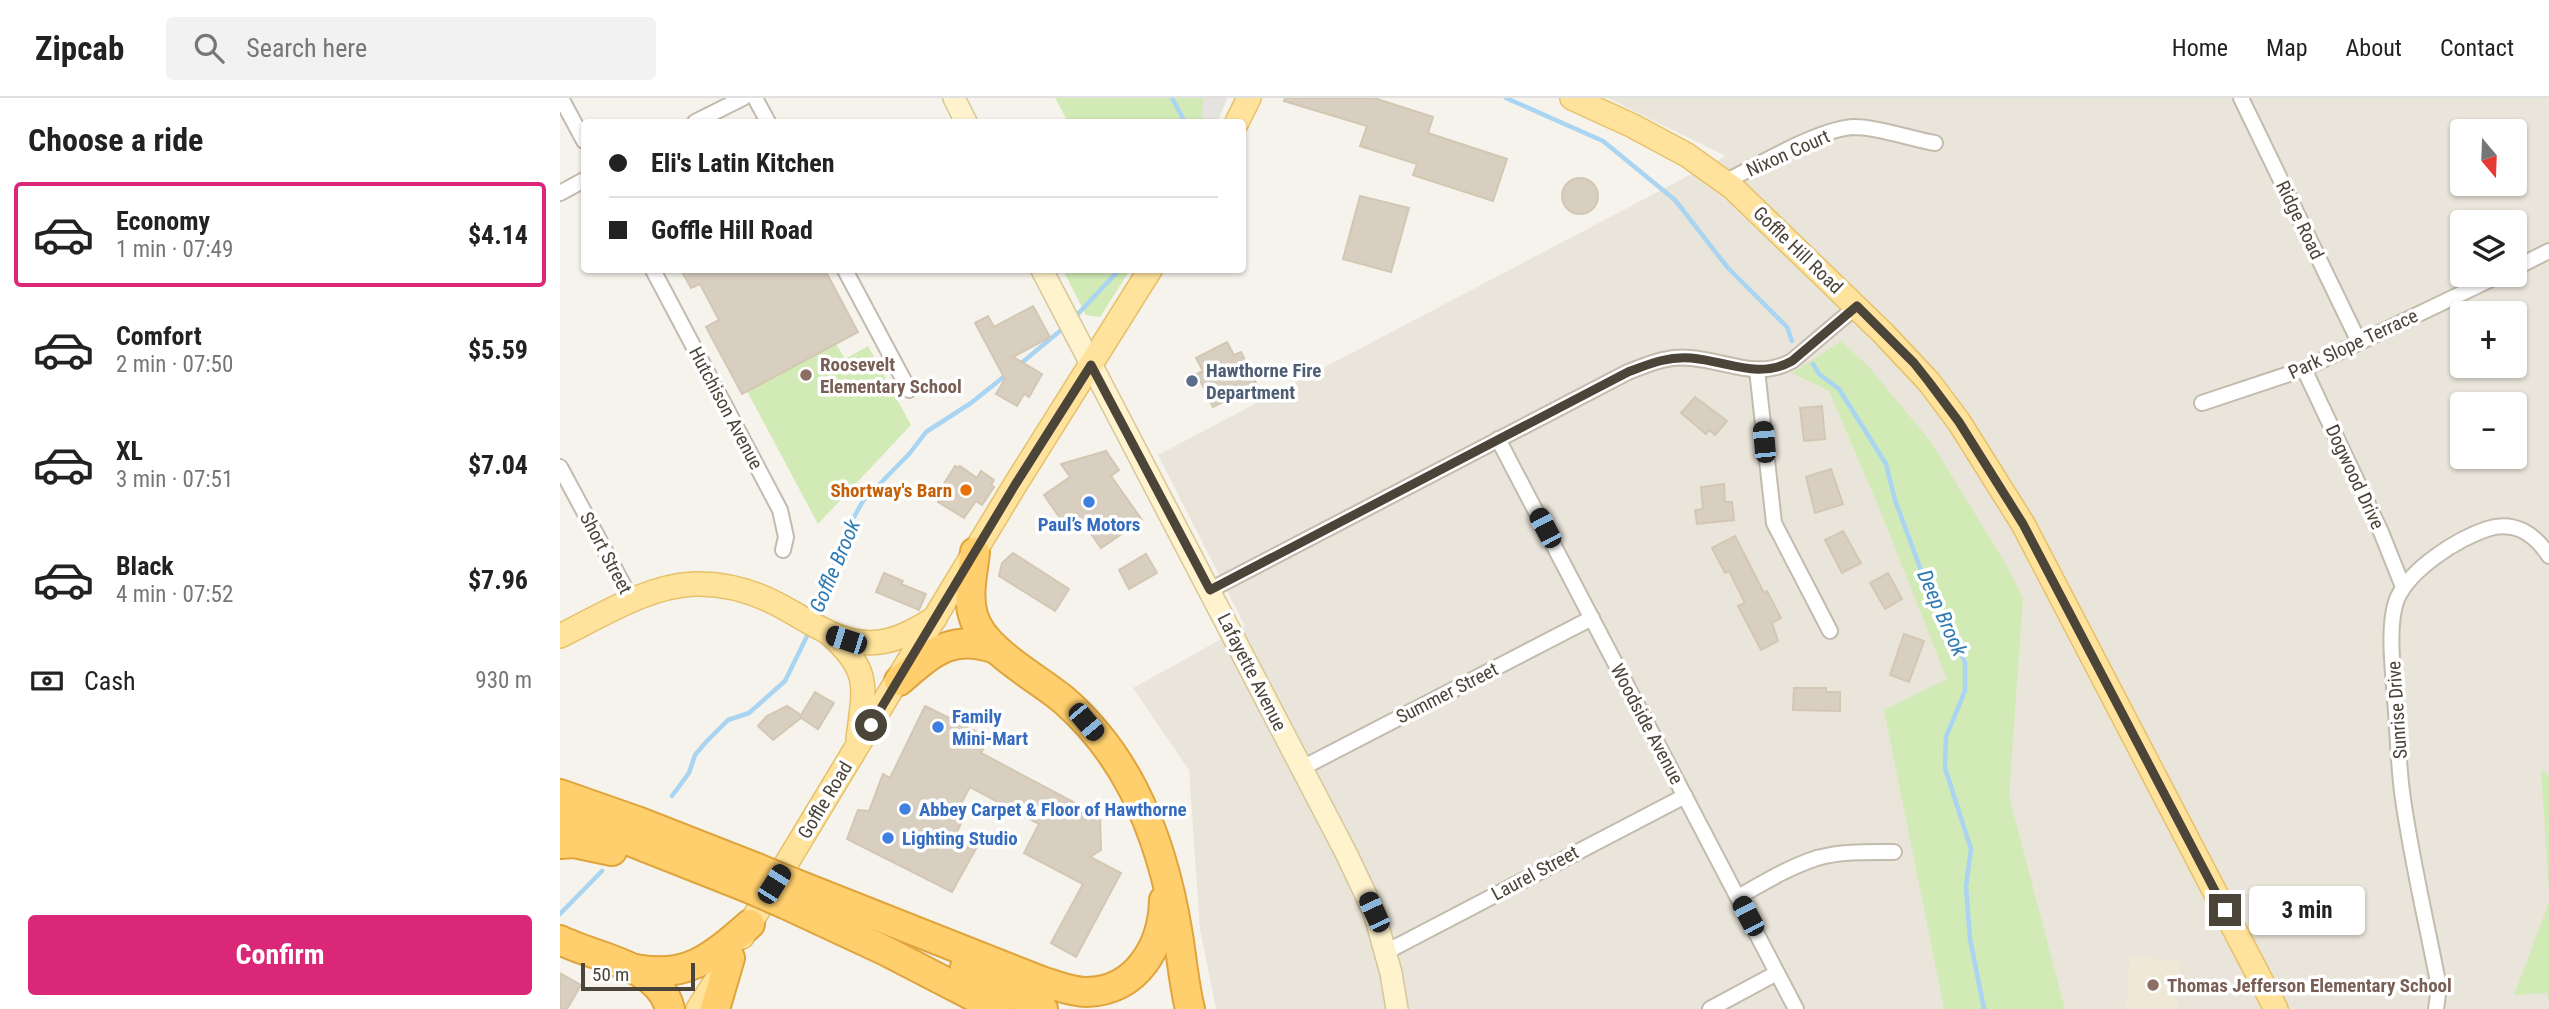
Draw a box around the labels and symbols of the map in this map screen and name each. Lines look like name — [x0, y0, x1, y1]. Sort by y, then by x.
north arrow — [2450, 119, 2527, 196]
street label: Nixon Court — [1743, 124, 1833, 182]
street label: Ridge Road — [2271, 177, 2329, 263]
street label: Goffle Hill Road — [1748, 202, 1848, 298]
street label: Park Slope Terrace — [2285, 304, 2421, 384]
street label: Hutchison Avenue — [684, 343, 768, 473]
place label: Roosevelt Elementary School — [820, 353, 962, 398]
place label: Hawthorne Fire Department — [1206, 359, 1321, 404]
marker: Roosevelt Elementary School — [798, 367, 814, 383]
marker: Hawthorne Fire Department — [1184, 373, 1200, 389]
car — [1752, 420, 1777, 464]
street label: Dogwood Drive — [2321, 421, 2389, 533]
place label: Shortway's Barn — [830, 479, 952, 502]
marker: Shortway's Barn — [958, 482, 974, 498]
marker: Paul’s Motors — [1081, 494, 1097, 510]
car — [1526, 505, 1565, 551]
street label: Short Street — [575, 508, 637, 598]
place label: Paul’s Motors — [1038, 513, 1140, 536]
water label: Goffle Brook — [805, 515, 866, 616]
water label: Deep Brook — [1912, 566, 1972, 661]
street label: Lafayette Avenue — [1212, 609, 1292, 735]
car — [823, 624, 870, 656]
street label: Summer Street — [1392, 658, 1502, 728]
street label: Woodside Avenue — [1606, 660, 1688, 788]
street label: Sunrise Drive — [2382, 660, 2412, 760]
car — [1065, 699, 1108, 745]
place label: Family Mini-Mart — [952, 705, 1028, 750]
route start — [855, 709, 887, 741]
marker: Family Mini-Mart — [930, 719, 946, 735]
street label: Goffle Road — [793, 757, 857, 843]
place label: Abbey Carpet & Floor of Hawthorne — [919, 798, 1187, 821]
marker: Abbey Carpet & Floor of Hawthorne — [897, 801, 913, 817]
place label: Lighting Studio — [902, 827, 1018, 850]
marker: Lighting Studio — [880, 830, 896, 846]
street label: Laurel Street — [1488, 841, 1582, 905]
car — [754, 861, 795, 907]
callout: 3 min — [2250, 886, 2365, 934]
car — [1356, 889, 1393, 935]
car — [1729, 893, 1768, 939]
route end — [2209, 894, 2241, 926]
scale bar — [581, 960, 695, 992]
place label: Thomas Jefferson Elementary School — [2167, 974, 2452, 997]
marker: Thomas Jefferson Elementary School — [2145, 977, 2161, 993]

